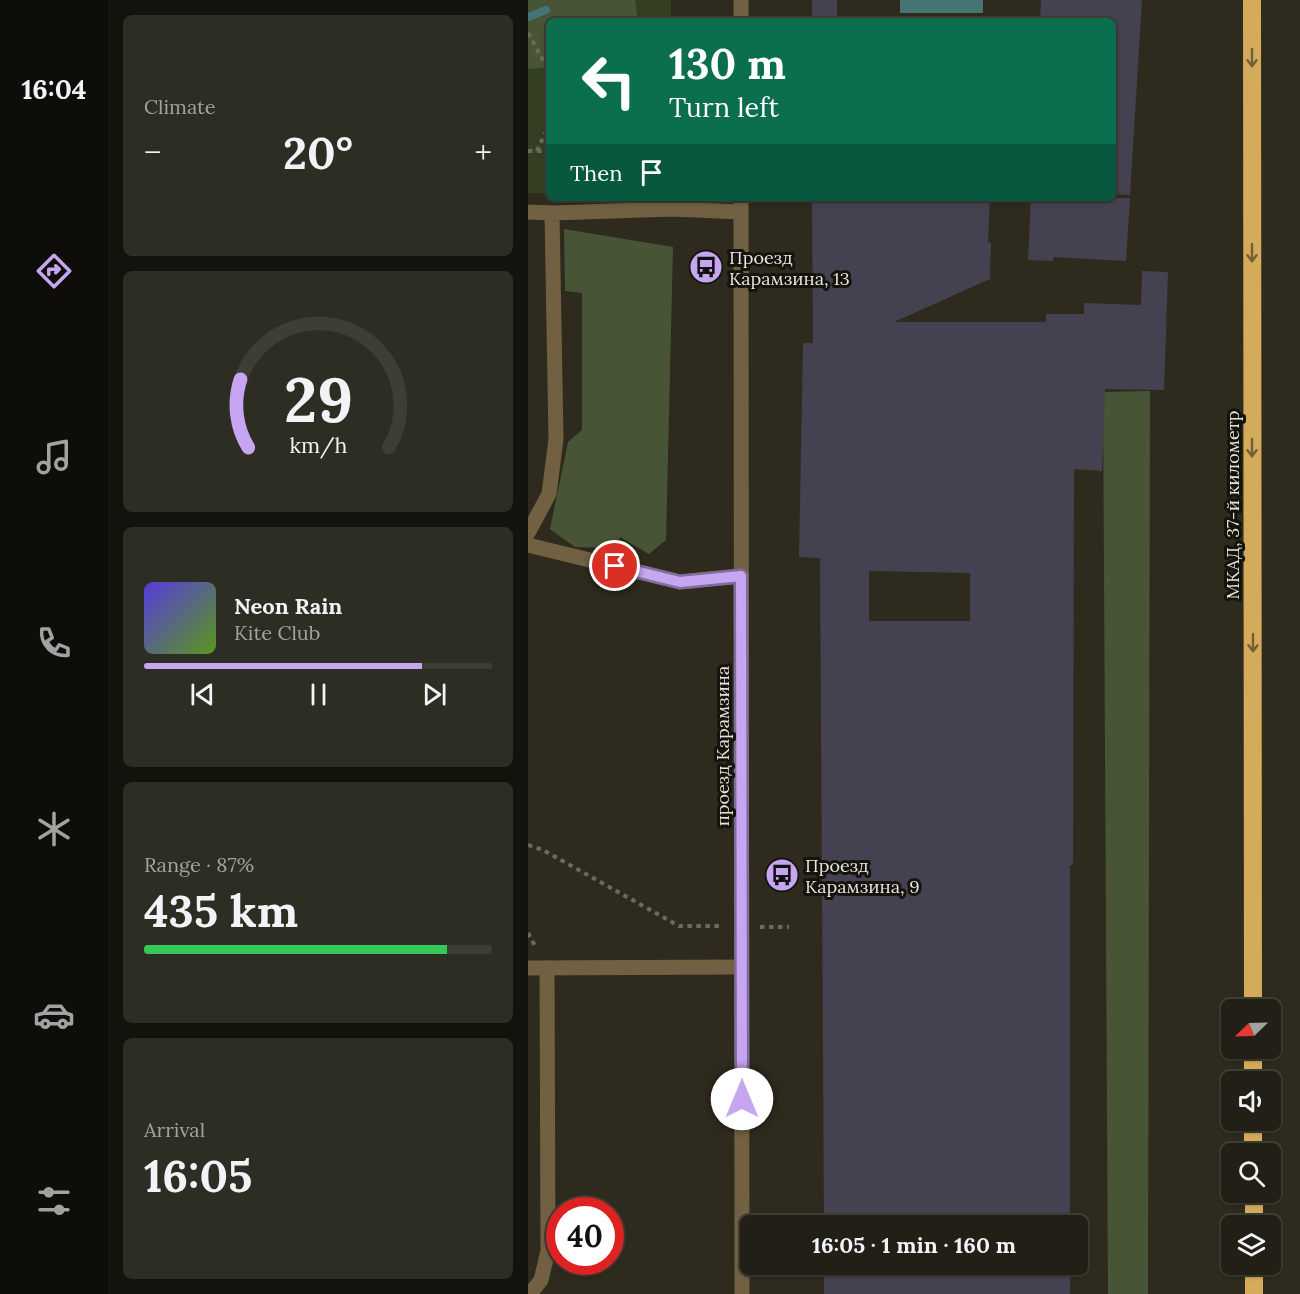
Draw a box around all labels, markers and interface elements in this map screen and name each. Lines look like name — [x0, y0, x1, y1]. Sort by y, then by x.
text: 130 m — [669, 37, 786, 91]
icon: left — [570, 42, 648, 120]
one-way arrow — [1246, 48, 1258, 68]
text: 16:04 — [21, 72, 87, 106]
text: Turn left — [669, 90, 779, 124]
text: Climate — [144, 94, 216, 119]
text: 20° — [283, 124, 353, 181]
text: − — [144, 131, 162, 173]
text: + — [474, 131, 492, 173]
icon: arrive — [635, 156, 668, 189]
text: Then — [570, 159, 623, 187]
one-way arrow — [1246, 243, 1258, 263]
place label: Проезд Карамзина, 13 — [729, 246, 850, 290]
bus stop icon: Проезд Карамзина, 13 — [688, 249, 724, 285]
icon: directions — [33, 250, 75, 292]
text: 29 — [283, 359, 353, 439]
street label: МКАД, 37-й километр — [1221, 410, 1244, 600]
text: km/h — [289, 432, 347, 460]
icon: music — [33, 436, 75, 478]
one-way arrow — [1246, 438, 1258, 458]
pin — [589, 540, 640, 591]
icon: arrive — [598, 549, 631, 582]
text: Neon Rain — [234, 592, 342, 620]
text: Kite Club — [234, 620, 320, 645]
icon: phone — [33, 622, 75, 664]
one-way arrow — [1247, 633, 1259, 653]
street label: проезд Карамзина — [711, 666, 734, 826]
icon: previous — [186, 678, 219, 711]
icon: pause — [302, 678, 335, 711]
icon: next — [418, 678, 451, 711]
icon: climate — [33, 808, 75, 850]
text: Range · 87% — [144, 852, 254, 877]
place label: Проезд Карамзина, 9 — [805, 854, 920, 898]
bus stop icon: Проезд Карамзина, 9 — [764, 857, 800, 893]
text: 435 km — [144, 882, 298, 939]
icon: car — [33, 994, 75, 1036]
north arrow — [1221, 999, 1281, 1059]
map controls — [1221, 999, 1281, 1275]
position arrow — [710, 1067, 774, 1131]
button: sound — [1221, 1071, 1281, 1131]
text: Arrival — [144, 1117, 205, 1142]
button: search — [1221, 1143, 1281, 1203]
text: 16:05 — [144, 1147, 252, 1204]
icon: filters — [33, 1180, 75, 1222]
speed limit sign: 40 — [546, 1197, 624, 1275]
button: layers — [1221, 1215, 1281, 1275]
text: 16:05 · 1 min · 160 m — [812, 1231, 1016, 1259]

